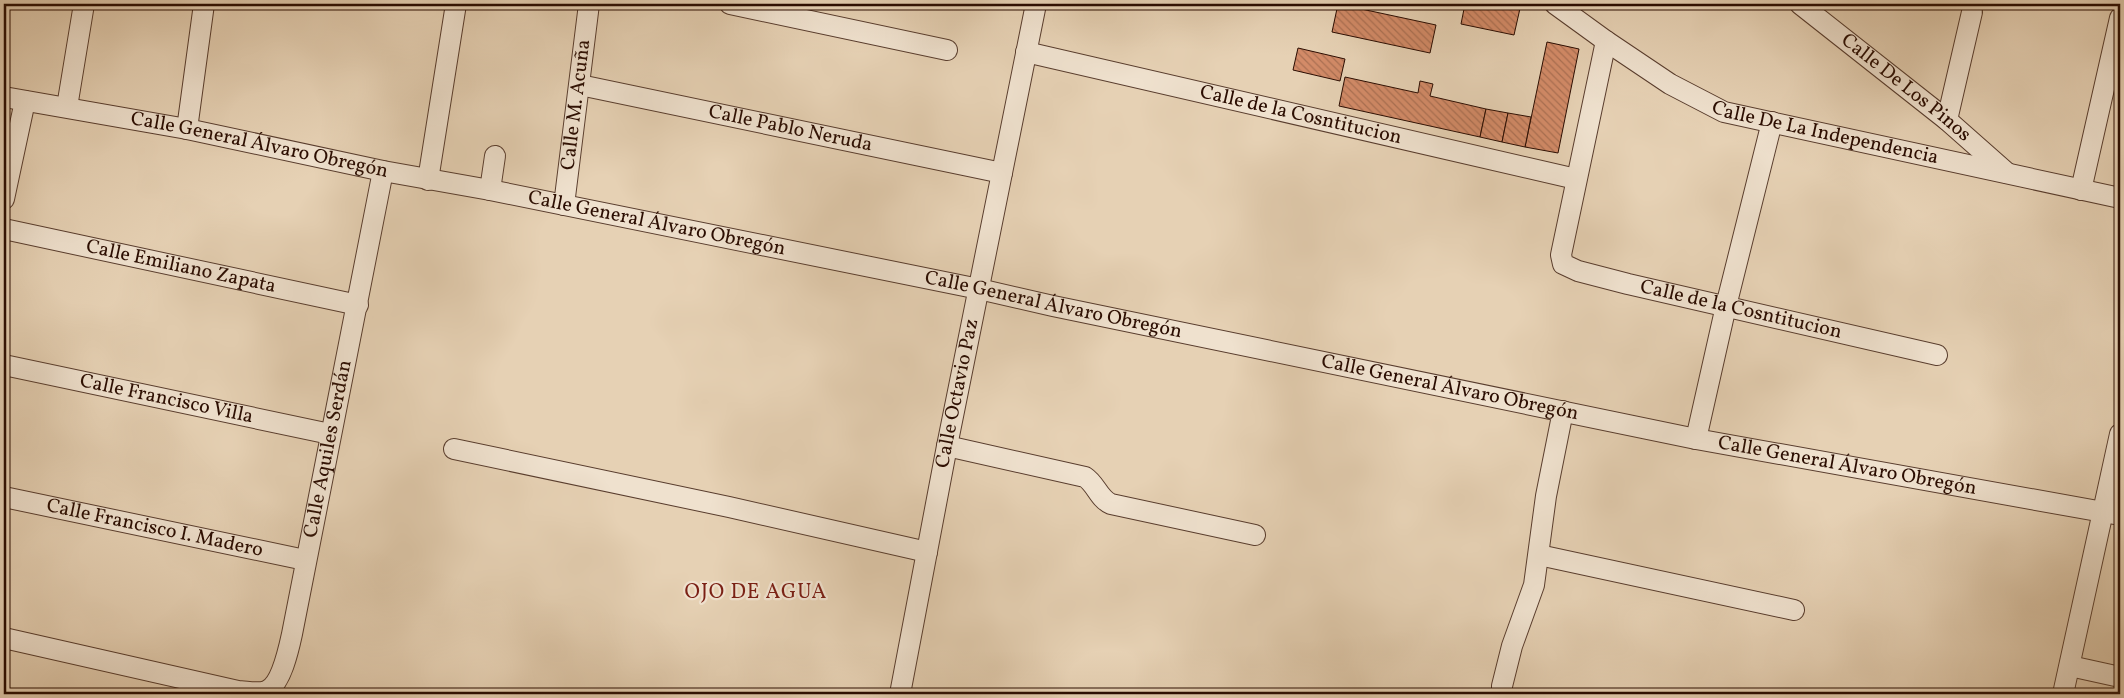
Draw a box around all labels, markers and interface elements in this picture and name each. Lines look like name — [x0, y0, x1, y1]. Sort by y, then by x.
street label: Calle De Los Pinos — [1835, 27, 1977, 149]
street label: Calle M. Acuña — [554, 38, 598, 172]
street label: Calle de la Cosntitucion — [1197, 79, 1405, 152]
street label: Calle De La Independencia — [1706, 94, 1941, 172]
street label: Calle Pablo Neruda — [706, 98, 875, 160]
street label: Calle General Álvaro Obregón — [129, 105, 391, 186]
street label: Calle General Álvaro Obregón — [525, 184, 788, 264]
street label: Calle Emiliano Zapata — [83, 233, 279, 301]
street label: Calle General Álvaro Obregón — [922, 264, 1185, 346]
street label: Calle de la Cosntitucion — [1637, 273, 1845, 347]
street label: Calle Octavio Paz — [929, 317, 986, 470]
street label: Calle General Álvaro Obregón — [1319, 348, 1581, 428]
street label: Calle Aquiles Serdán — [297, 358, 360, 540]
street label: Calle Francisco Villa — [77, 367, 256, 431]
street label: Calle General Álvaro Obregón — [1716, 429, 1979, 503]
street label: Calle Francisco I. Madero — [44, 492, 266, 565]
district label: OJO DE AGUA — [685, 578, 827, 607]

